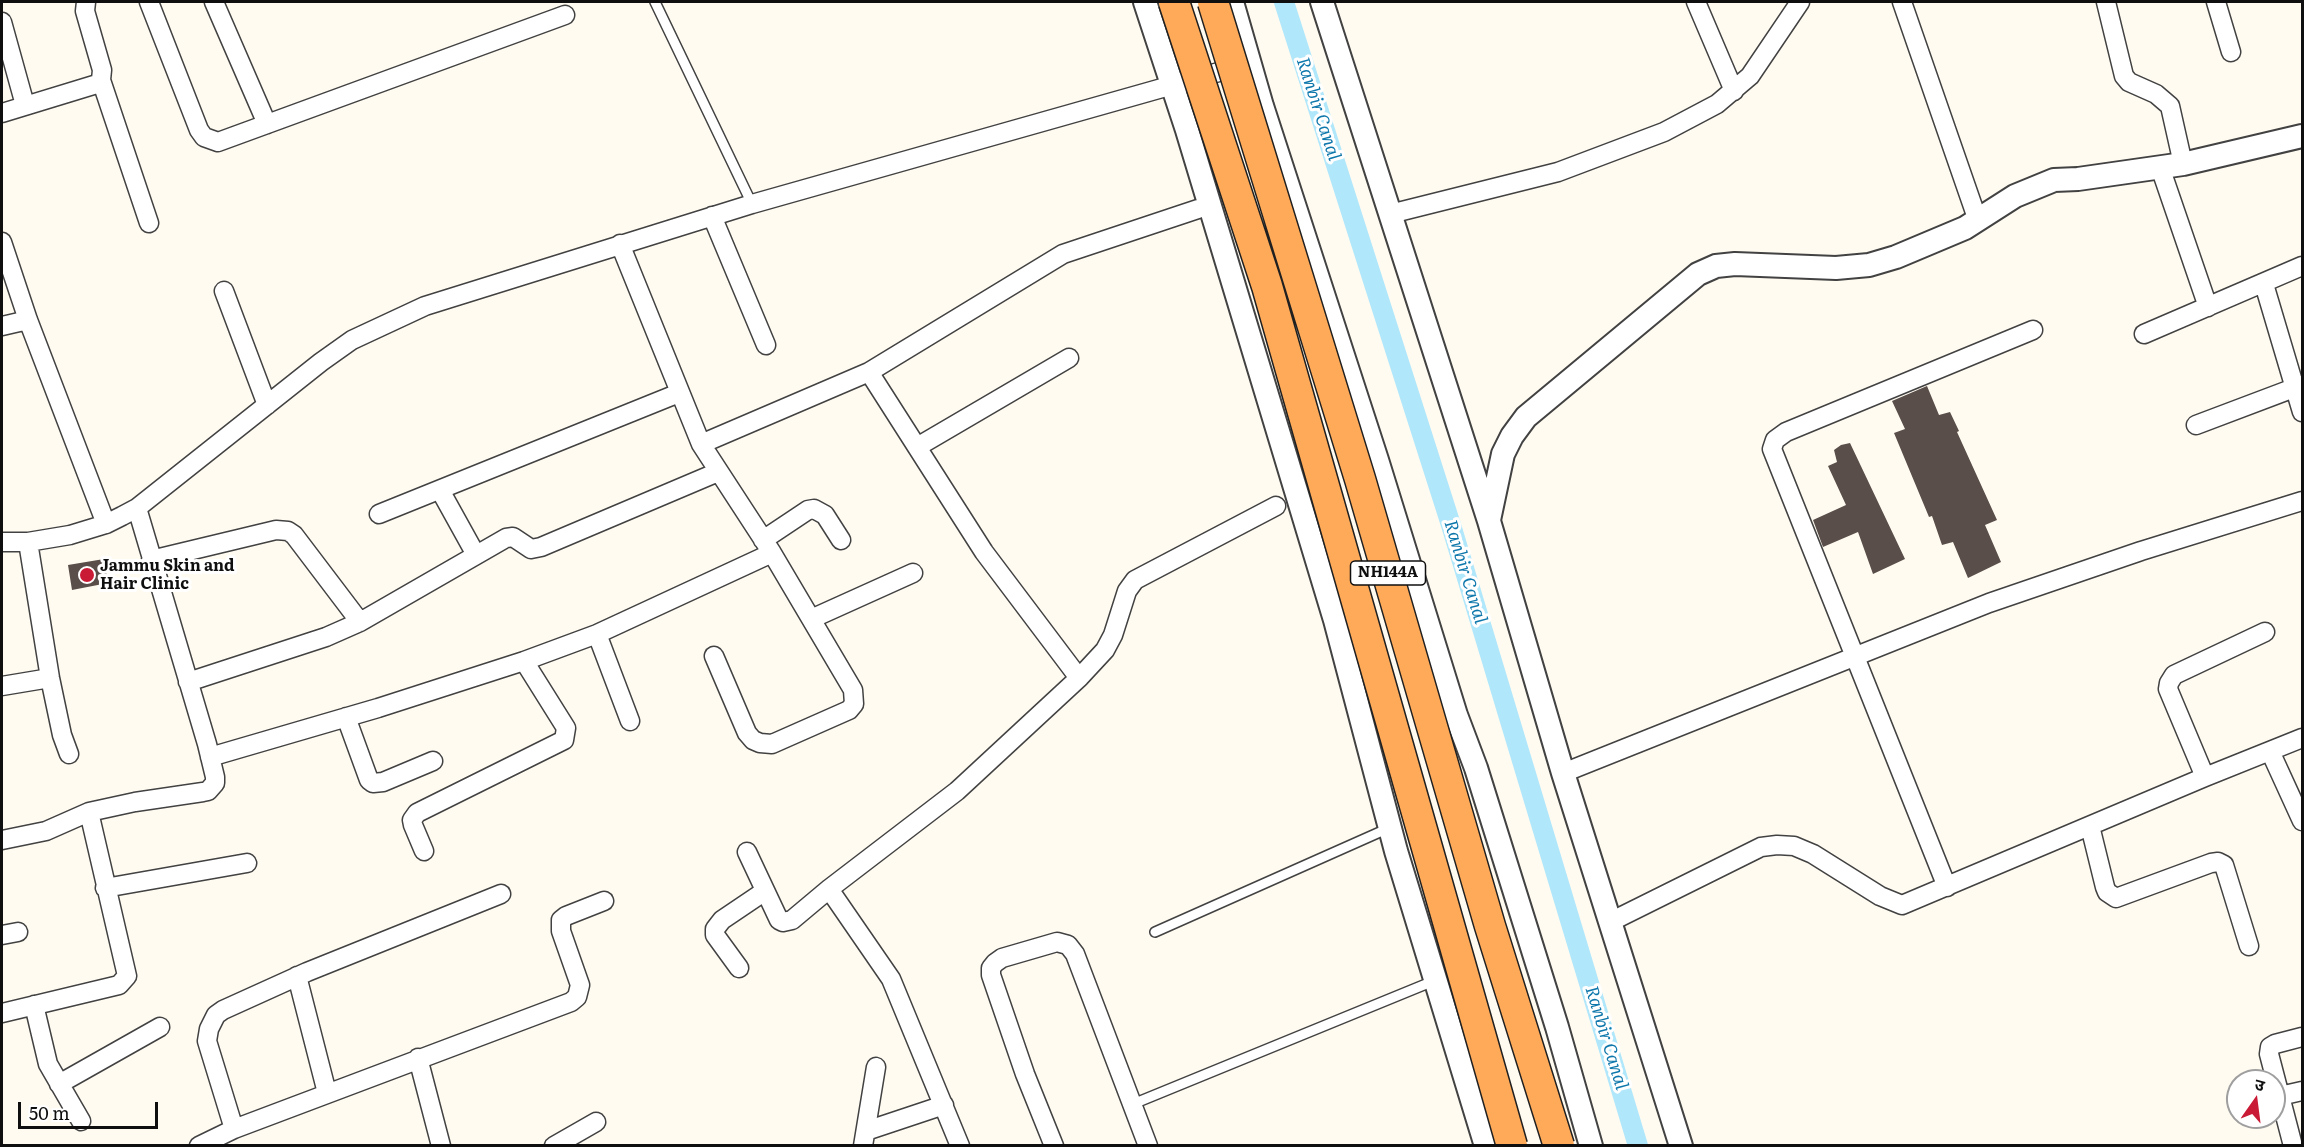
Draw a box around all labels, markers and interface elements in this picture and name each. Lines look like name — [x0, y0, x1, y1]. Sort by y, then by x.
water label: Ranbir Canal — [1291, 55, 1345, 163]
water label: Ranbir Canal — [1439, 518, 1491, 626]
place label: Jammu Skin and Hair Clinic — [100, 556, 235, 594]
road number: NH144A — [1350, 561, 1426, 585]
marker: Jammu Skin and Hair Clinic — [78, 566, 96, 584]
water label: Ranbir Canal — [1580, 984, 1632, 1092]
north arrow — [2226, 1069, 2286, 1129]
text: उ — [2252, 1071, 2267, 1096]
scale bar — [21, 1090, 160, 1128]
text: 50 m — [29, 1099, 70, 1126]

